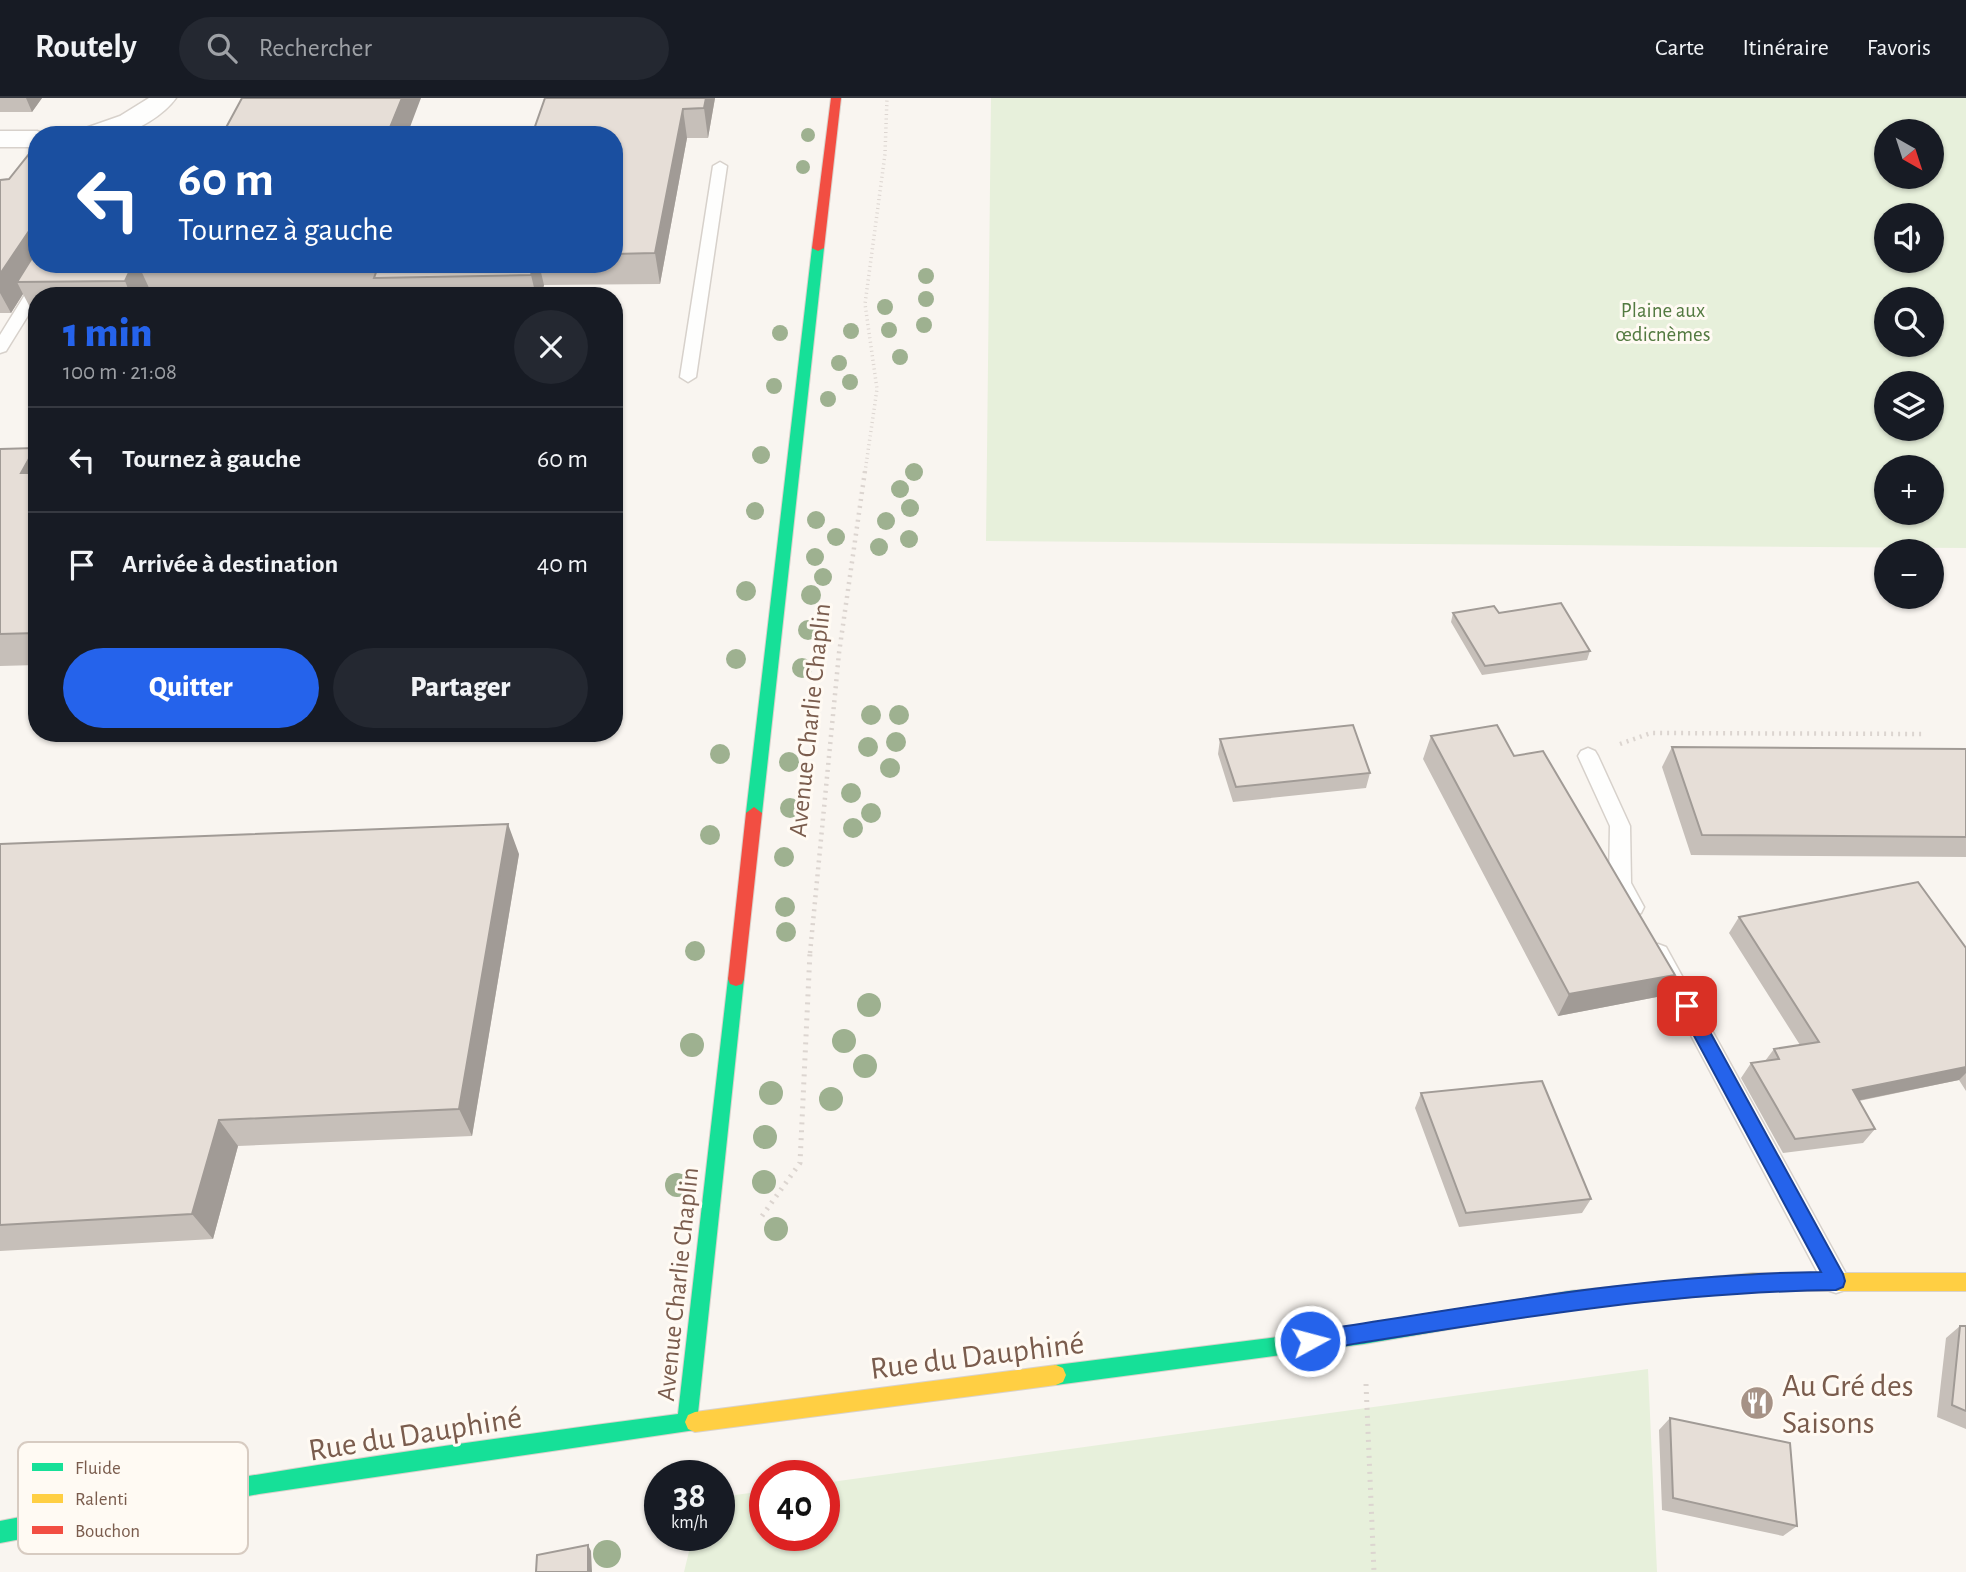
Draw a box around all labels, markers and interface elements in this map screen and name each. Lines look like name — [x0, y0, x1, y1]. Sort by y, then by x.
search box — [179, 17, 669, 80]
icon: search — [203, 29, 241, 67]
text: Routely — [35, 31, 137, 64]
text: Rechercher — [259, 35, 372, 61]
text: Carte — [1655, 36, 1704, 60]
text: Itinéraire — [1742, 36, 1829, 60]
text: Favoris — [1867, 36, 1931, 60]
north arrow — [1874, 119, 1944, 189]
map controls — [1874, 119, 1944, 609]
icon: left — [63, 154, 154, 245]
text: 60 m — [178, 156, 274, 205]
button: sound — [1874, 203, 1944, 273]
text: Tournez à gauche — [178, 214, 393, 246]
button: search — [1874, 287, 1944, 357]
park label: Plaine aux œdicnèmes — [1616, 300, 1710, 345]
button: close — [514, 310, 588, 384]
text: 1 min — [63, 312, 152, 354]
text: 100 m · 21:08 — [63, 361, 177, 384]
button: layers — [1874, 371, 1944, 441]
icon: left — [63, 441, 101, 479]
text: Tournez à gauche — [122, 446, 301, 472]
text: 60 m — [537, 446, 588, 472]
button: + — [1874, 455, 1944, 525]
button: − — [1874, 539, 1944, 609]
icon: arrive — [63, 546, 101, 584]
text: Arrivée à destination — [122, 551, 338, 577]
text: 40 m — [537, 551, 588, 577]
street label: Avenue Charlie Chaplin — [785, 602, 835, 838]
button: Quitter — [63, 648, 319, 728]
button: Partager — [333, 648, 588, 728]
pin — [1657, 976, 1717, 1036]
icon: arrive — [1668, 987, 1706, 1025]
street label: Avenue Charlie Chaplin — [653, 1166, 703, 1402]
position arrow — [1273, 1304, 1347, 1378]
street label: Rue du Dauphiné — [868, 1327, 1086, 1385]
place label: Au Gré des Saisons — [1782, 1370, 1914, 1439]
restaurant icon: Au Gré des Saisons — [1738, 1384, 1776, 1422]
street label: Rue du Dauphiné — [306, 1401, 524, 1467]
legend — [18, 1442, 248, 1554]
text: Fluide — [75, 1459, 121, 1478]
speed limit sign: 40 — [749, 1460, 840, 1551]
text: 38 — [673, 1479, 706, 1514]
text: Ralenti — [75, 1490, 128, 1509]
text: km/h — [671, 1514, 708, 1532]
text: Bouchon — [75, 1522, 140, 1541]

